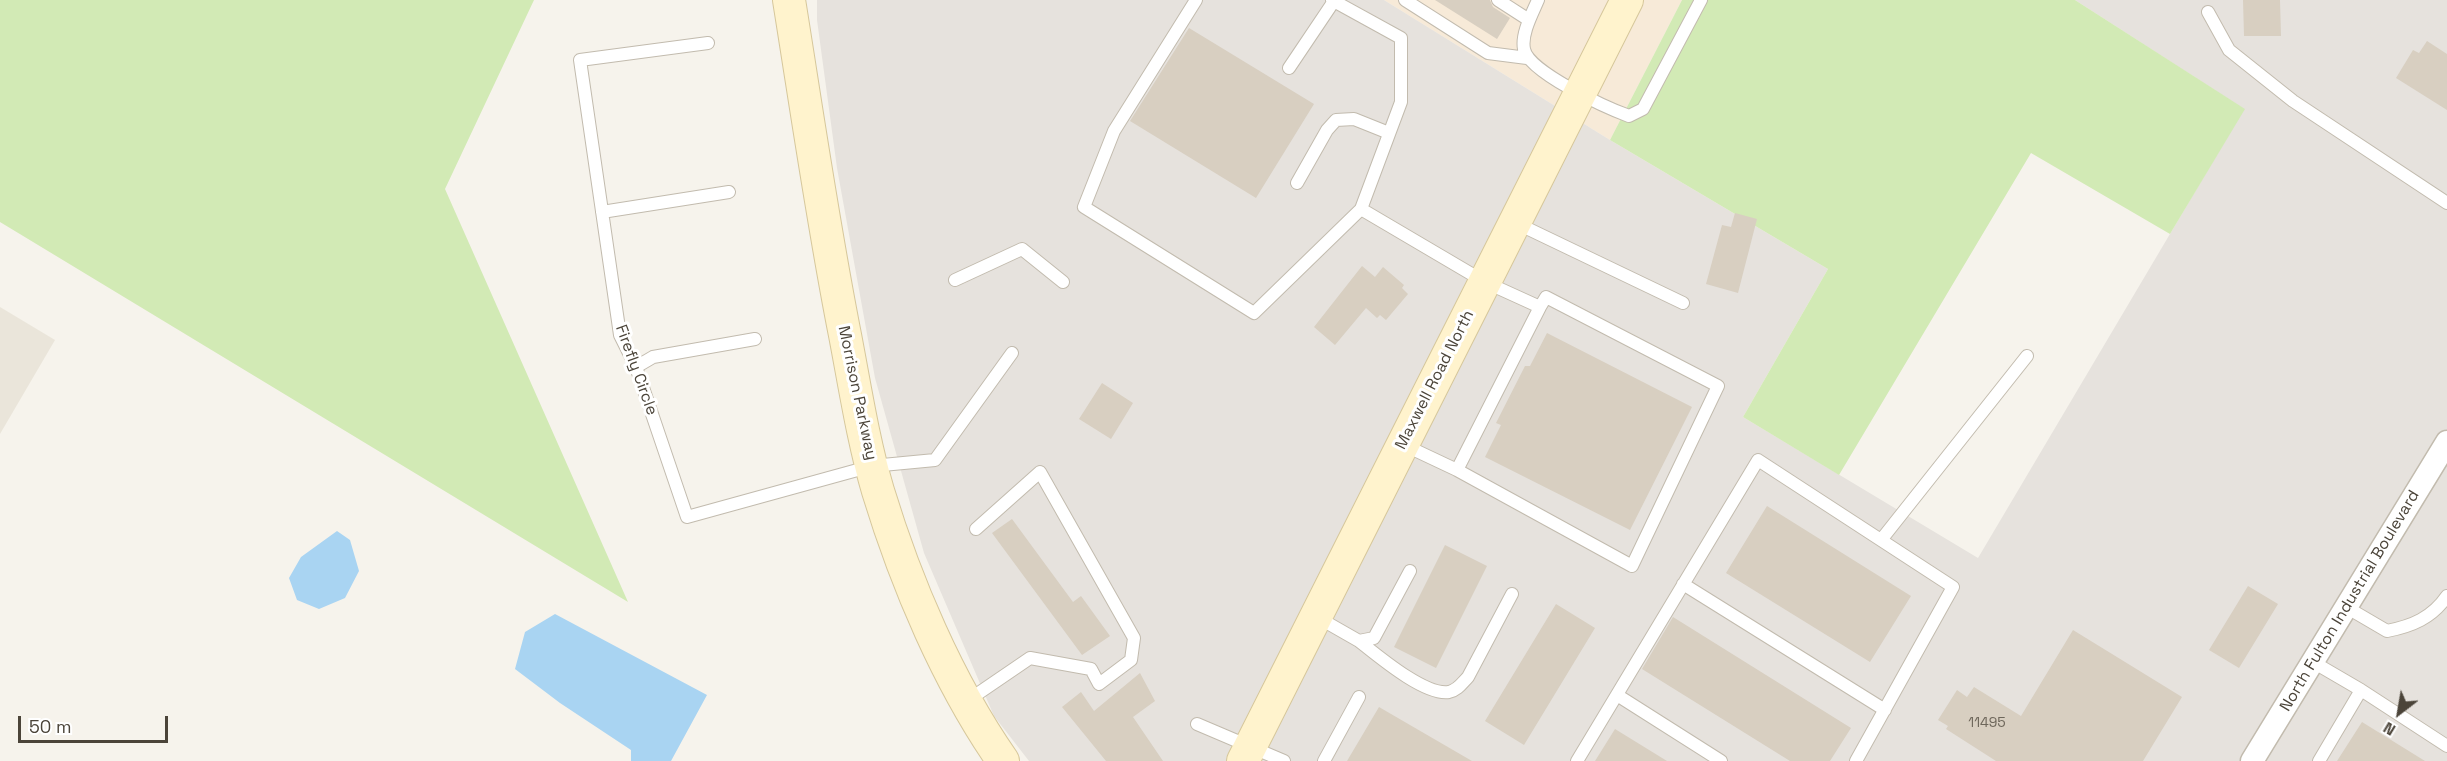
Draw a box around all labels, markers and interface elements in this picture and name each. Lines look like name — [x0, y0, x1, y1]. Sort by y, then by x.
street label: Maxwell Road North — [1392, 307, 1478, 453]
street label: Firefly Circle — [611, 322, 661, 418]
street label: Morrison Parkway — [833, 324, 881, 462]
street label: North Fulton Industrial Boulevard — [2276, 487, 2424, 715]
north arrow — [2369, 683, 2429, 743]
scale bar — [21, 704, 171, 742]
text: 50 m — [29, 715, 71, 738]
house number: 11495 — [1968, 715, 2006, 731]
text: N — [2379, 717, 2399, 741]

